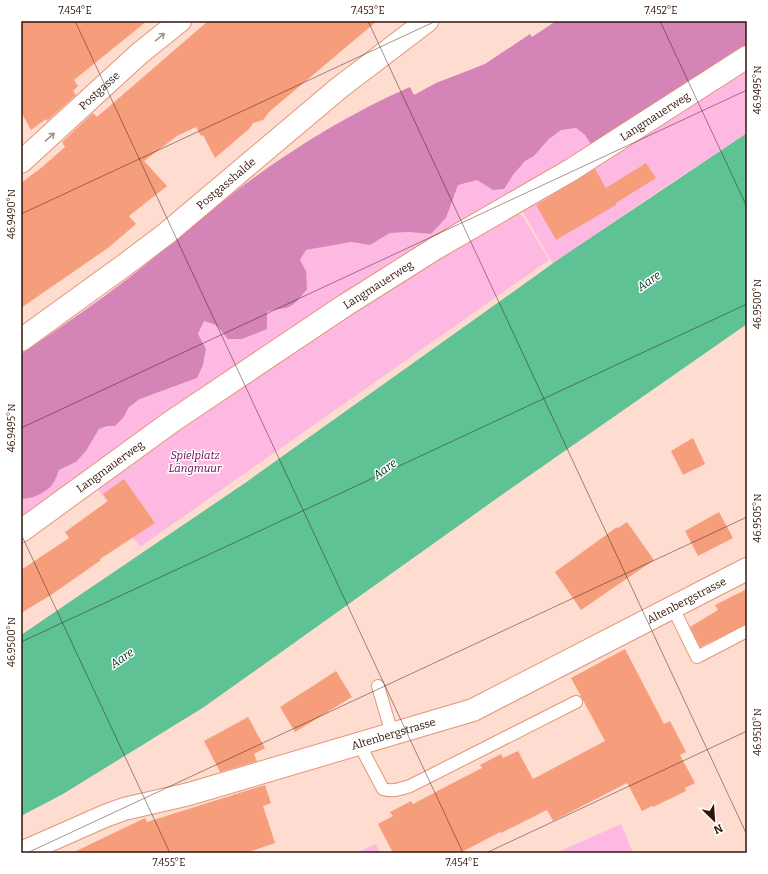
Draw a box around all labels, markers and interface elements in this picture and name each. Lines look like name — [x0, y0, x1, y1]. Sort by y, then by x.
text: 7.454°E — [58, 5, 92, 17]
text: 7.453°E — [351, 5, 385, 17]
text: 7.452°E — [644, 5, 678, 17]
one-way arrow — [155, 32, 165, 41]
text: 46.9495°N — [752, 66, 764, 114]
street label: Postgasse — [76, 69, 122, 112]
street label: Langmauerweg — [618, 89, 692, 143]
one-way arrow — [45, 132, 56, 141]
street label: Postgasshalde — [194, 155, 258, 212]
text: 46.9490°N — [6, 189, 18, 239]
street label: Langmauerweg — [341, 258, 415, 311]
water label: Aare — [634, 268, 663, 295]
text: 46.9500°N — [752, 279, 764, 329]
text: 46.9495°N — [6, 404, 18, 452]
street label: Langmauerweg — [74, 438, 146, 495]
park label: Spielplatz Längmuur — [169, 449, 222, 475]
water label: Aare — [370, 456, 399, 483]
text: 46.9505°N — [752, 494, 764, 542]
street label: Altenbergstrasse — [645, 574, 728, 626]
text: 46.9500°N — [6, 617, 18, 667]
water label: Aare — [107, 645, 137, 672]
text: 46.9510°N — [752, 708, 764, 756]
street label: Altenbergstrasse — [350, 715, 437, 752]
north arrow — [694, 800, 734, 840]
text: N — [711, 821, 725, 837]
text: 7.455°E — [153, 857, 185, 869]
text: 7.454°E — [445, 857, 479, 869]

